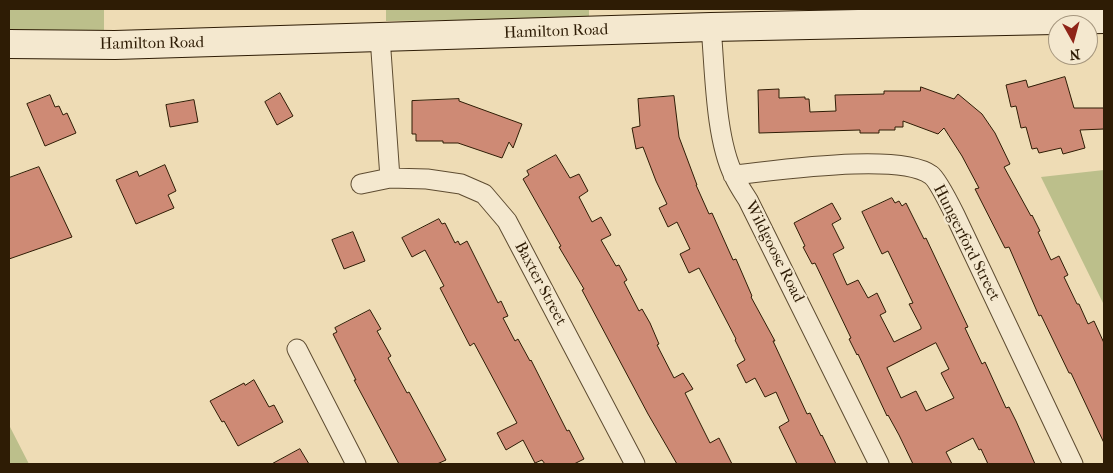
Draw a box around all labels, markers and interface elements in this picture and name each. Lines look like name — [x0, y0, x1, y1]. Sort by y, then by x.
north arrow — [1048, 15, 1098, 65]
street label: Hamilton Road — [503, 21, 609, 43]
street label: Hamilton Road — [100, 33, 204, 55]
text: N — [1068, 45, 1081, 63]
street label: Hungerford Street — [928, 182, 1004, 304]
street label: Wildgoose Road — [740, 198, 808, 306]
street label: Baxter Street — [510, 239, 570, 329]

